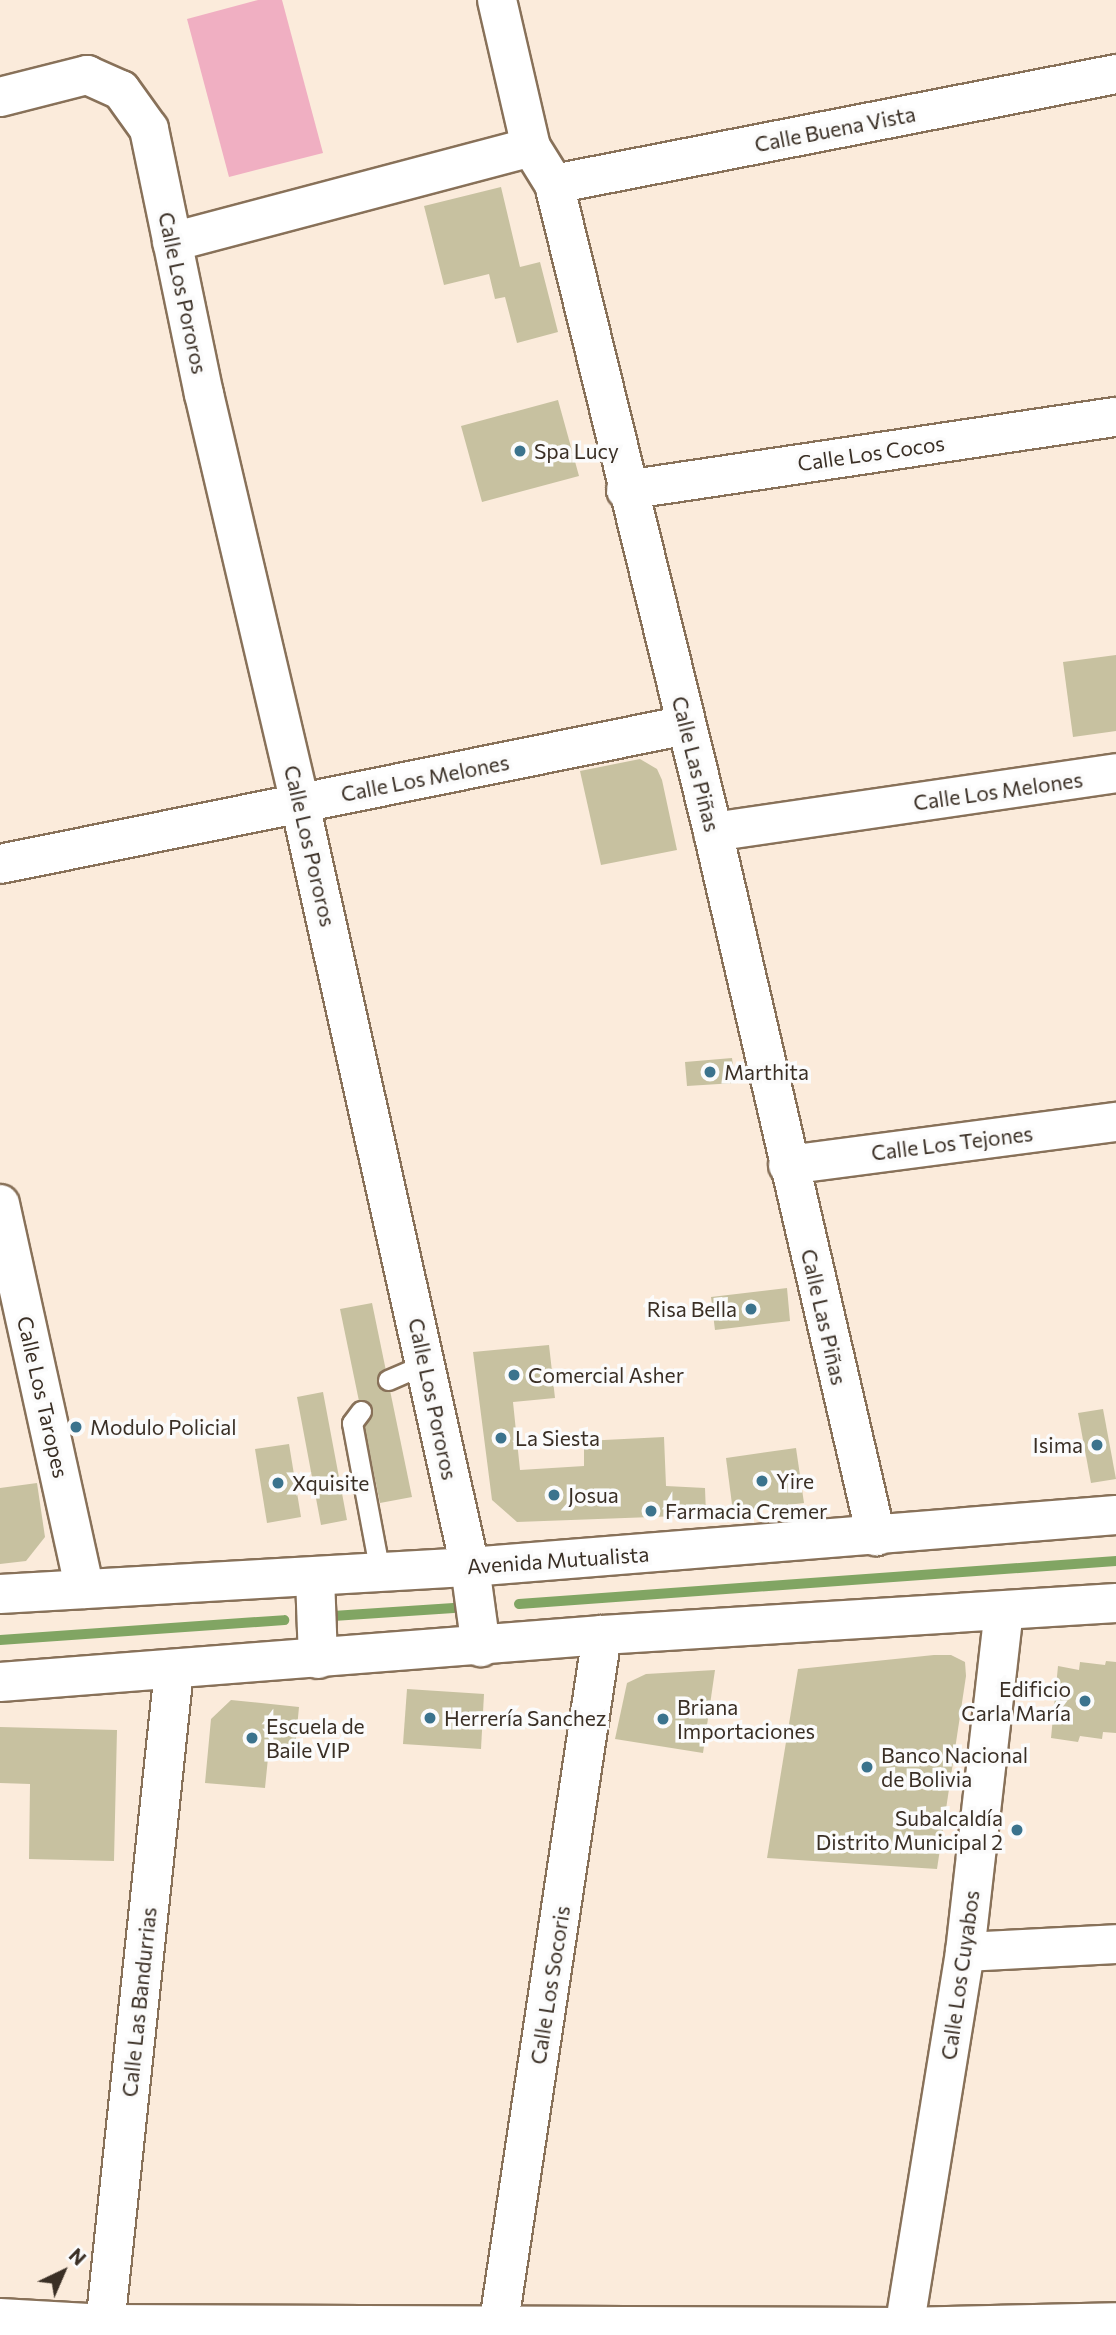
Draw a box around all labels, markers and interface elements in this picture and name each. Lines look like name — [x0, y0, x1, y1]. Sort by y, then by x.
street label: Calle Buena Vista — [752, 101, 918, 157]
street label: Calle Los Pororos — [154, 210, 212, 376]
street label: Calle Los Cocos — [796, 430, 946, 476]
place label: Spa Lucy — [534, 438, 619, 464]
marker: Spa Lucy — [512, 443, 528, 459]
street label: Calle Las Piñas — [667, 694, 725, 834]
street label: Calle Los Melones — [339, 749, 511, 807]
street label: Calle Los Pororos — [279, 763, 341, 929]
street label: Calle Los Melones — [912, 767, 1084, 815]
place label: Marthita — [724, 1059, 809, 1085]
marker: Marthita — [702, 1064, 718, 1080]
street label: Calle Los Tejones — [870, 1121, 1034, 1165]
street label: Calle Las Piñas — [796, 1247, 852, 1387]
place label: Risa Bella — [647, 1296, 737, 1322]
marker: Risa Bella — [743, 1301, 759, 1317]
street label: Calle Los Taropes — [12, 1314, 74, 1480]
street label: Calle Los Pororos — [404, 1316, 462, 1482]
place label: Comercial Asher — [528, 1362, 684, 1388]
marker: Comercial Asher — [506, 1367, 522, 1383]
place label: Modulo Policial — [90, 1414, 237, 1440]
marker: Modulo Policial — [68, 1419, 84, 1435]
place label: La Siesta — [515, 1425, 600, 1451]
marker: La Siesta — [493, 1430, 509, 1446]
place label: Isima — [1033, 1432, 1083, 1458]
marker: Isima — [1089, 1437, 1105, 1453]
place label: Yire — [776, 1468, 814, 1494]
place label: Xquisite — [292, 1470, 369, 1496]
marker: Yire — [754, 1473, 770, 1489]
marker: Xquisite — [270, 1475, 286, 1491]
place label: Josua — [568, 1482, 619, 1508]
marker: Josua — [546, 1487, 562, 1503]
place label: Farmacia Cremer — [665, 1498, 827, 1524]
marker: Farmacia Cremer — [643, 1503, 659, 1519]
street label: Avenida Mutualista — [466, 1541, 650, 1579]
place label: Edificio Carla María — [961, 1676, 1071, 1726]
marker: Edificio Carla María — [1077, 1693, 1093, 1709]
place label: Briana Importaciones — [677, 1694, 815, 1744]
place label: Herrería Sanchez — [444, 1705, 606, 1731]
marker: Herrería Sanchez — [422, 1710, 438, 1726]
marker: Briana Importaciones — [655, 1711, 671, 1727]
place label: Escuela de Baile VIP — [266, 1713, 365, 1763]
marker: Escuela de Baile VIP — [244, 1730, 260, 1746]
place label: Banco Nacional de Bolivia — [881, 1742, 1028, 1792]
marker: Banco Nacional de Bolivia — [859, 1759, 875, 1775]
place label: Subalcaldía Distrito Municipal 2 — [816, 1805, 1003, 1855]
marker: Subalcaldía Distrito Municipal 2 — [1009, 1822, 1025, 1838]
street label: Calle Los Cuyabos — [936, 1889, 984, 2061]
street label: Calle Los Socoris — [525, 1904, 575, 2066]
street label: Calle Las Bandurrias — [116, 1906, 162, 2098]
north arrow — [28, 2237, 98, 2307]
text: N — [65, 2243, 91, 2270]

